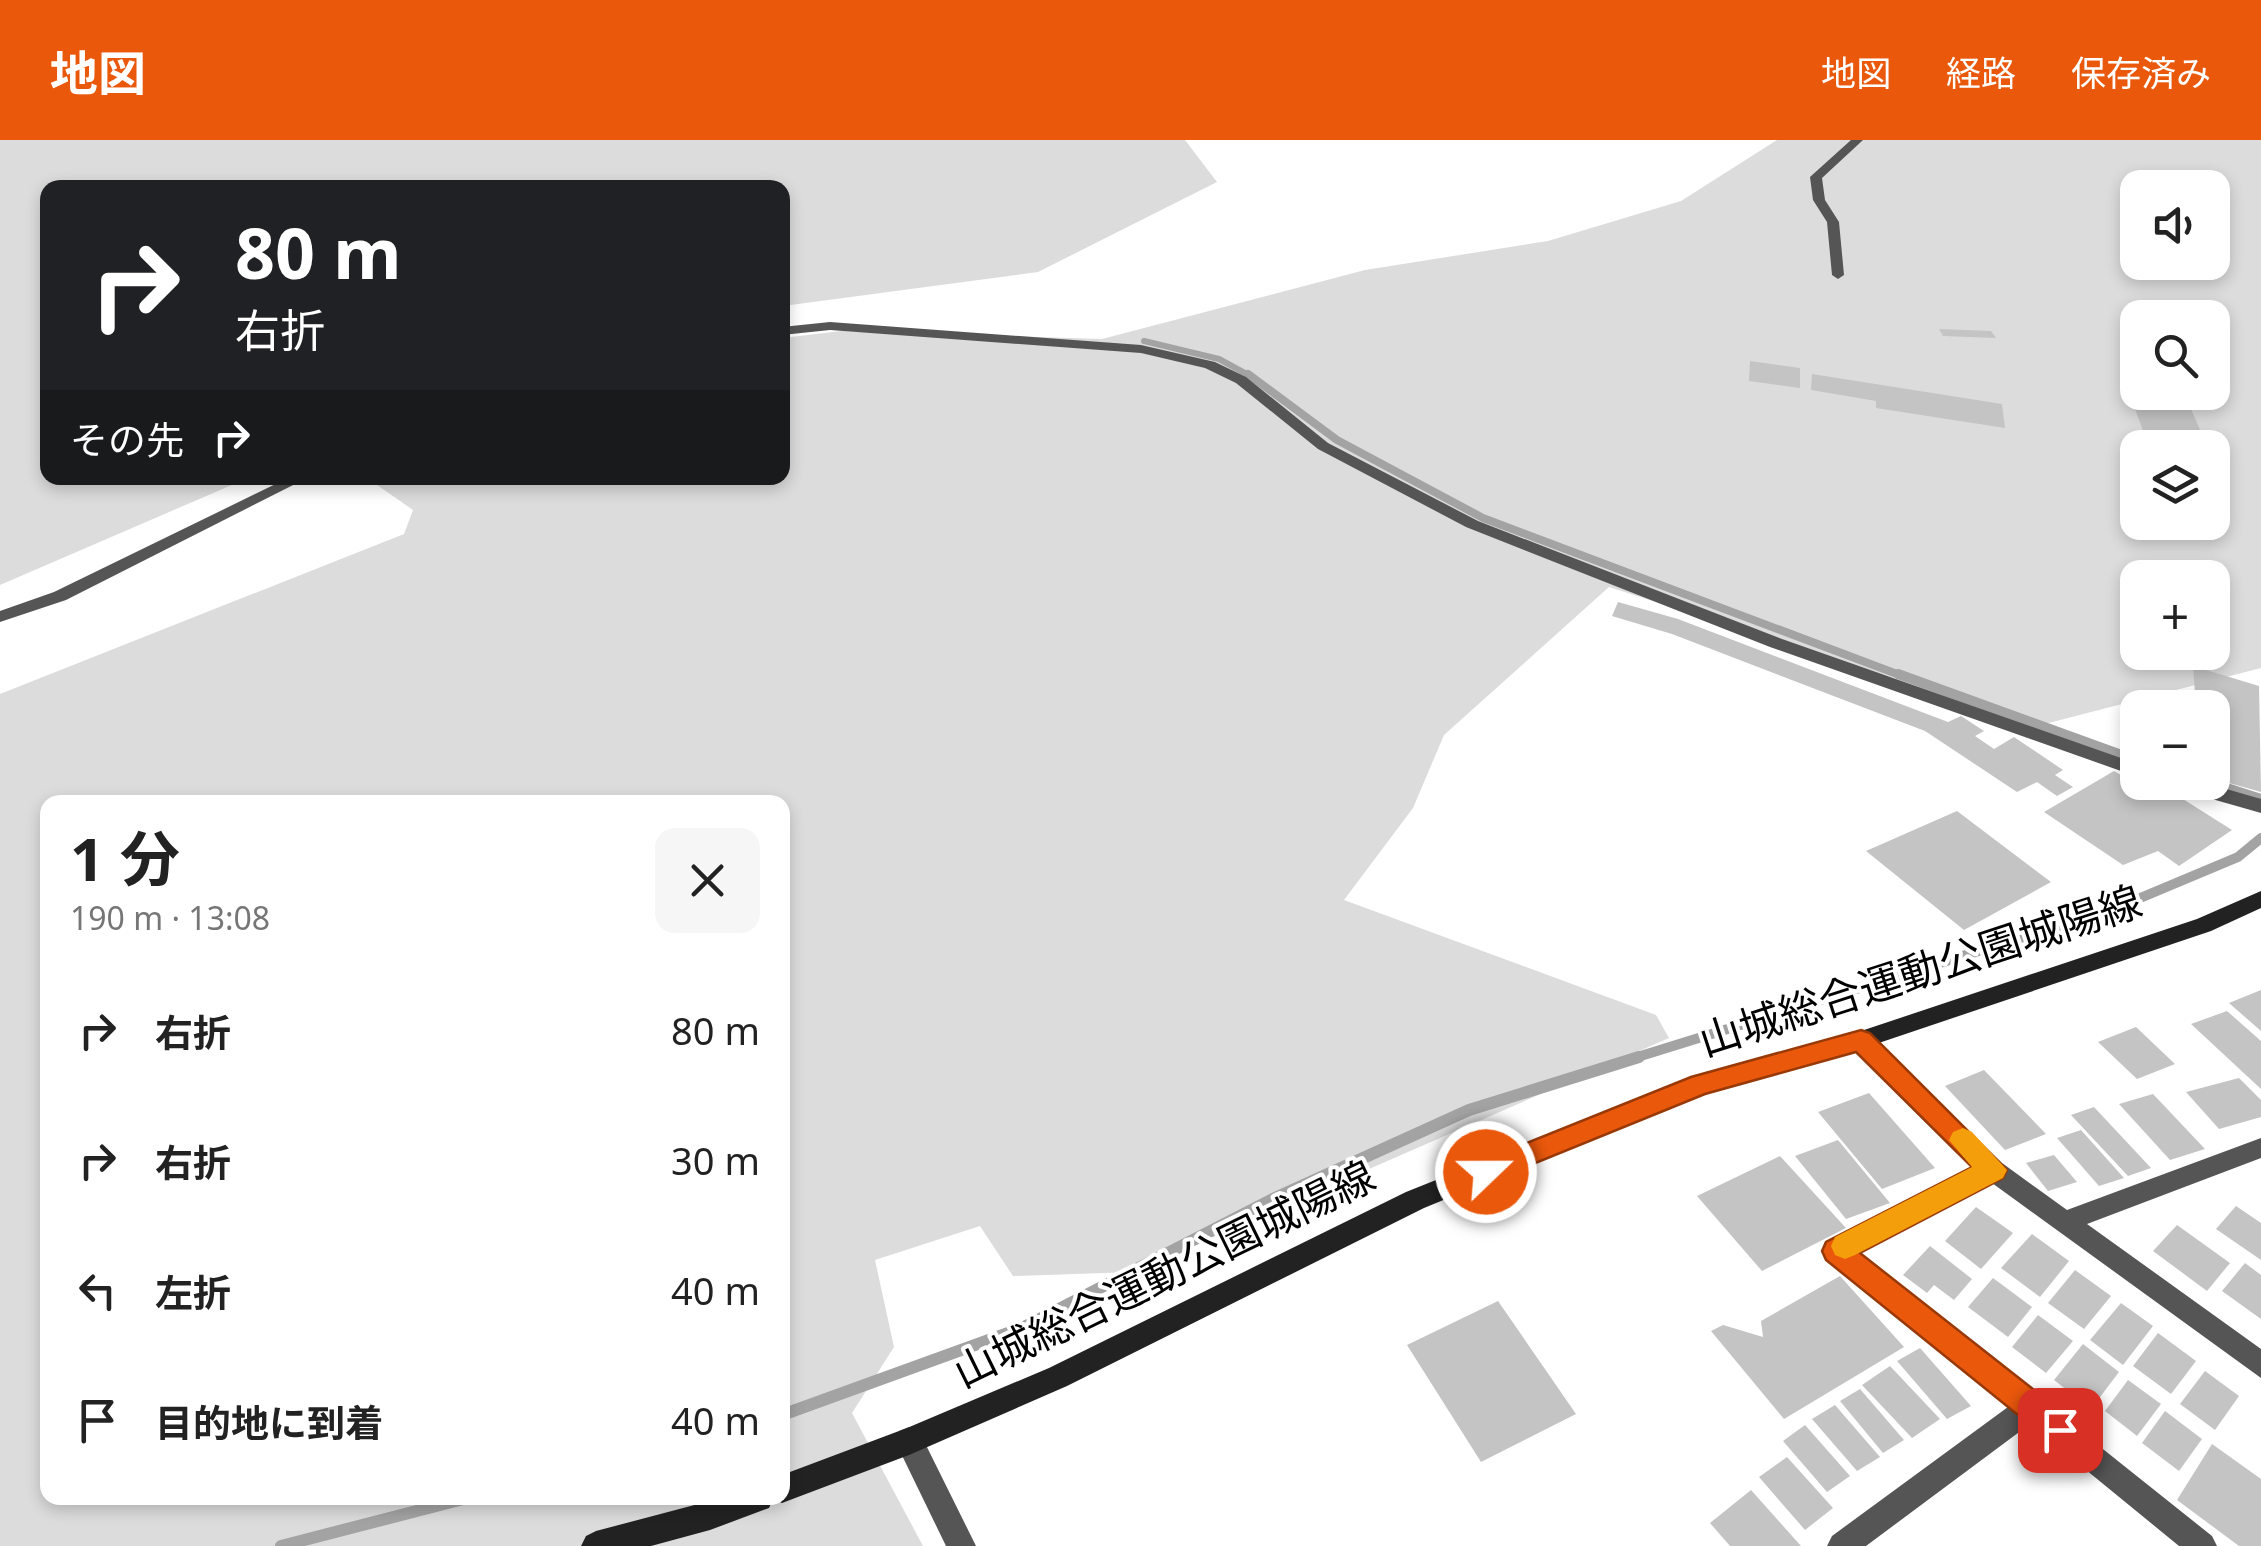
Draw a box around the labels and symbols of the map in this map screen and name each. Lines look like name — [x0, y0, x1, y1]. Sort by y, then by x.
street label: 山城総合運動公園城陽線 — [1691, 871, 2148, 1068]
position arrow — [1434, 1120, 1538, 1224]
street label: 山城総合運動公園城陽線 — [943, 1146, 1383, 1400]
pin — [2018, 1388, 2103, 1473]

